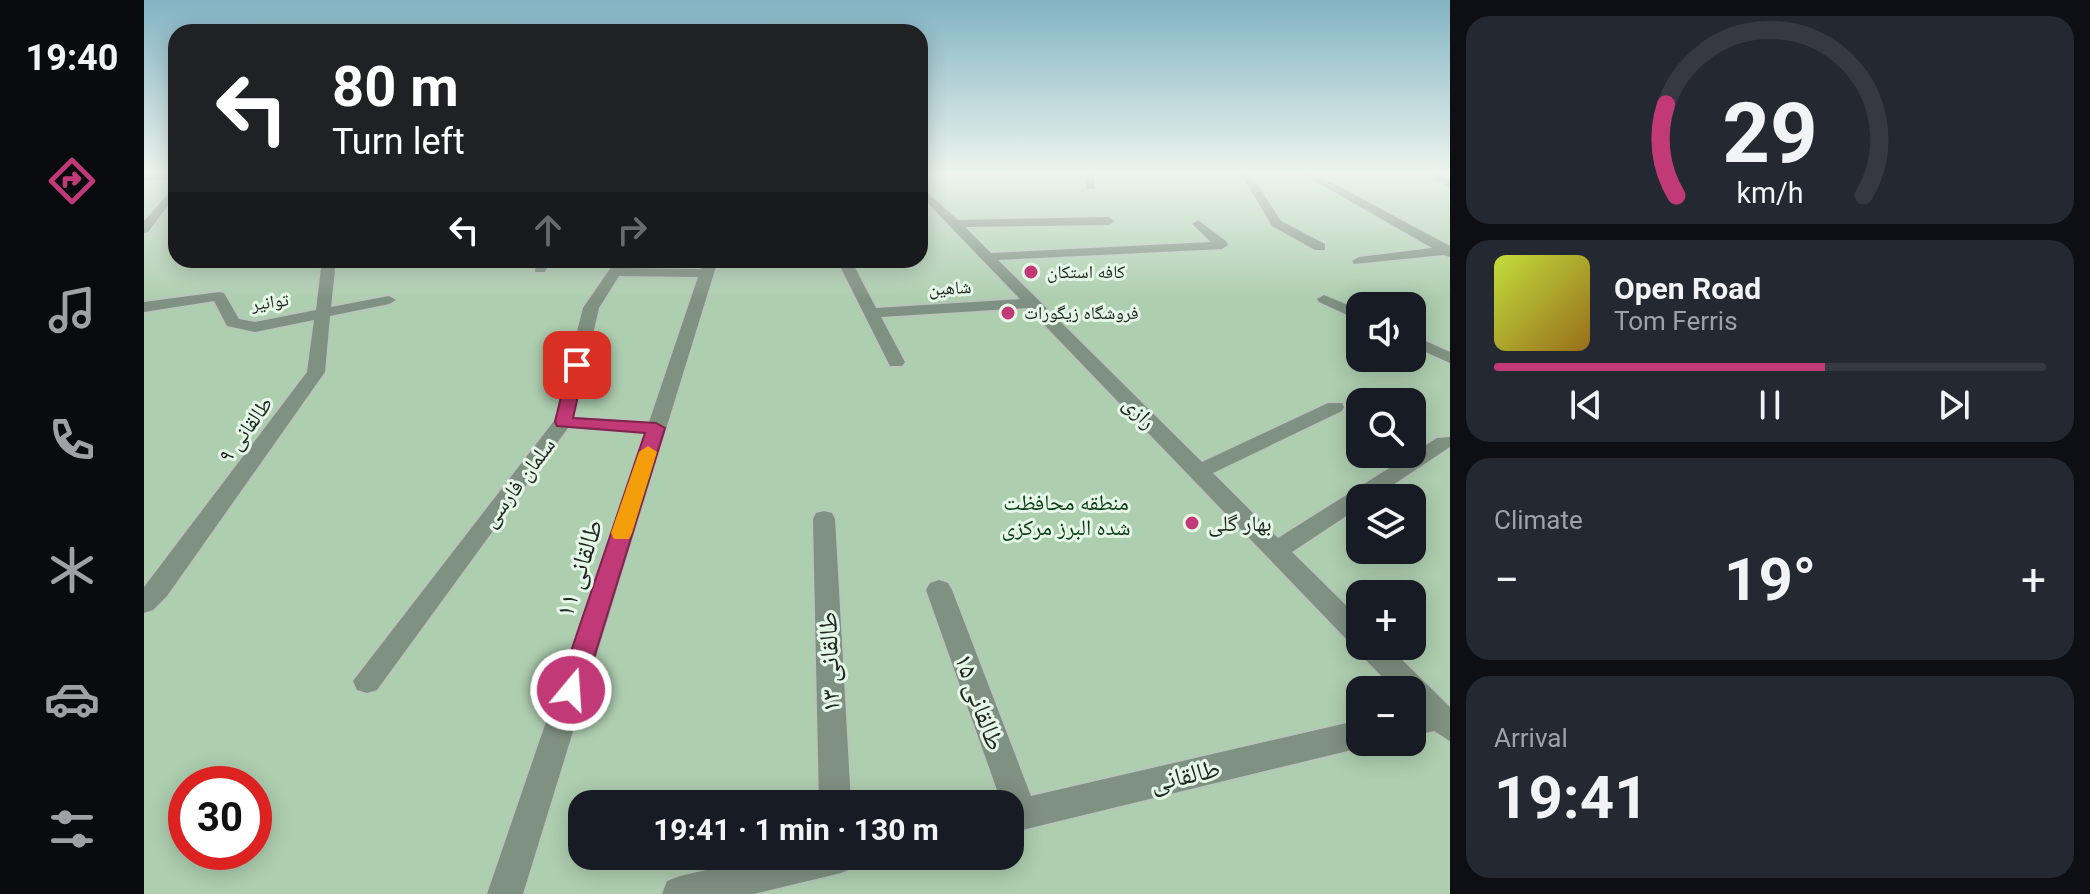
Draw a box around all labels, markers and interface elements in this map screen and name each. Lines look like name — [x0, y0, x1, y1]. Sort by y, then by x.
text: 19:40 — [26, 37, 118, 79]
text: 80 m — [332, 54, 459, 120]
icon: left — [200, 56, 304, 160]
text: 29 — [1722, 85, 1818, 182]
text: Turn left — [332, 121, 465, 163]
icon: directions — [44, 153, 100, 209]
text: km/h — [1736, 176, 1804, 210]
icon: left — [442, 208, 486, 252]
icon: ahead — [526, 208, 570, 252]
icon: right — [610, 208, 654, 252]
place label: کافه استکان — [1047, 261, 1126, 283]
marker: کافه استکان — [1022, 263, 1040, 281]
text: Open Road — [1614, 271, 1761, 306]
street label: شاهین — [928, 276, 972, 300]
icon: music — [44, 282, 100, 338]
street label: توانیر — [249, 288, 290, 315]
map controls — [1346, 292, 1426, 756]
button: sound — [1346, 292, 1426, 372]
place label: فروشگاه زیگورات — [1024, 302, 1139, 323]
marker: فروشگاه زیگورات — [999, 304, 1017, 322]
text: Tom Ferris — [1614, 306, 1738, 336]
pin — [543, 331, 611, 399]
icon: arrive — [555, 343, 599, 387]
icon: previous — [1564, 383, 1608, 427]
icon: pause — [1748, 383, 1792, 427]
icon: next — [1932, 383, 1976, 427]
button: search — [1346, 388, 1426, 468]
street label: طالقانی ۹ — [213, 391, 278, 468]
street label: رازی — [1117, 391, 1161, 435]
icon: phone — [44, 412, 100, 468]
street label: سلمان فارسی — [477, 433, 561, 533]
button: layers — [1346, 484, 1426, 564]
park label: منطقه محافظت شده البرز مرکزی — [1001, 490, 1131, 541]
text: Climate — [1494, 505, 1583, 535]
place label: بهار گلی — [1208, 511, 1272, 537]
marker: بهار گلی — [1183, 514, 1201, 532]
street label: طالقانی ۱۱ — [549, 515, 610, 621]
icon: climate — [44, 542, 100, 598]
text: 19° — [1724, 544, 1816, 615]
text: − — [1494, 554, 1519, 606]
text: + — [2021, 554, 2046, 606]
button: + — [1346, 580, 1426, 660]
street label: طالقانی ۱۳ — [812, 611, 847, 713]
position arrow — [529, 648, 613, 732]
street label: طالقانی ۱۵ — [948, 650, 1011, 755]
icon: car — [44, 671, 100, 727]
button: − — [1346, 676, 1426, 756]
text: Arrival — [1494, 723, 1568, 753]
street label: طالقانی — [1147, 752, 1223, 799]
text: 19:41 — [1494, 762, 1649, 833]
speed limit sign: 30 — [168, 766, 272, 870]
icon: filters — [44, 801, 100, 857]
text: 19:41 · 1 min · 130 m — [653, 812, 939, 847]

